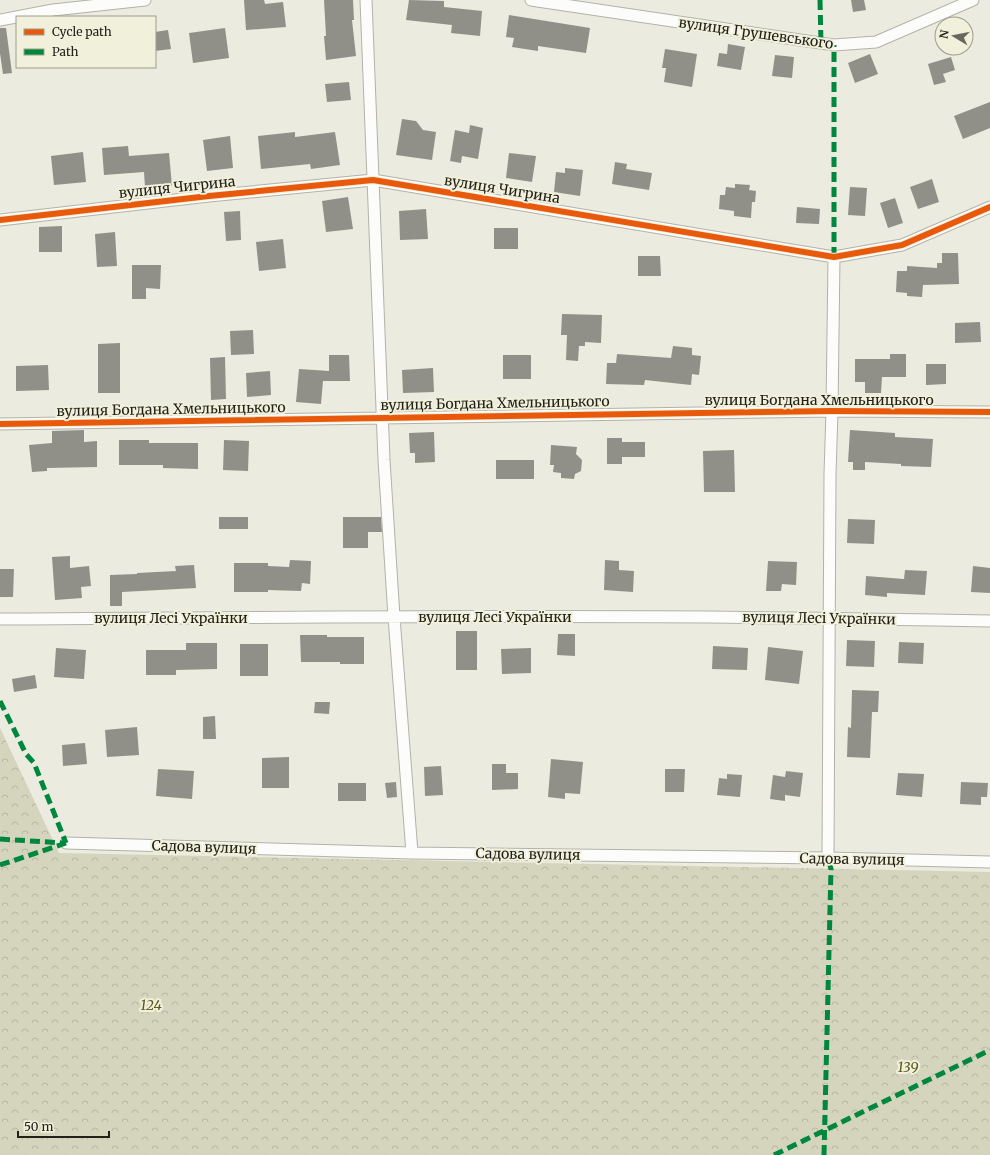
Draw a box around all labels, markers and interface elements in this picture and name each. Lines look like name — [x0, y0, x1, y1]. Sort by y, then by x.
street label: вулиця Грушевського — [677, 13, 835, 53]
legend — [16, 16, 156, 68]
north arrow — [934, 16, 974, 56]
text: Cycle path — [52, 24, 112, 39]
text: N — [937, 28, 952, 40]
text: Path — [52, 44, 78, 59]
street label: вулиця Чигрина — [443, 171, 562, 207]
street label: вулиця Чигрина — [118, 172, 237, 202]
street label: вулиця Богдана Хмельницького — [704, 391, 934, 409]
street label: вулиця Богдана Хмельницького — [380, 392, 610, 414]
street label: вулиця Богдана Хмельницького — [56, 398, 286, 420]
street label: вулиця Лесі Українки — [418, 608, 572, 626]
street label: вулиця Лесі Українки — [742, 608, 896, 628]
street label: вулиця Лесі Українки — [94, 609, 248, 627]
street label: Садова вулиця — [151, 836, 257, 858]
street label: Садова вулиця — [476, 844, 580, 864]
street label: Садова вулиця — [800, 849, 904, 869]
park label: 124 — [140, 996, 162, 1014]
park label: 139 — [898, 1058, 918, 1076]
scale bar — [18, 1113, 109, 1139]
text: 50 m — [24, 1119, 53, 1134]

